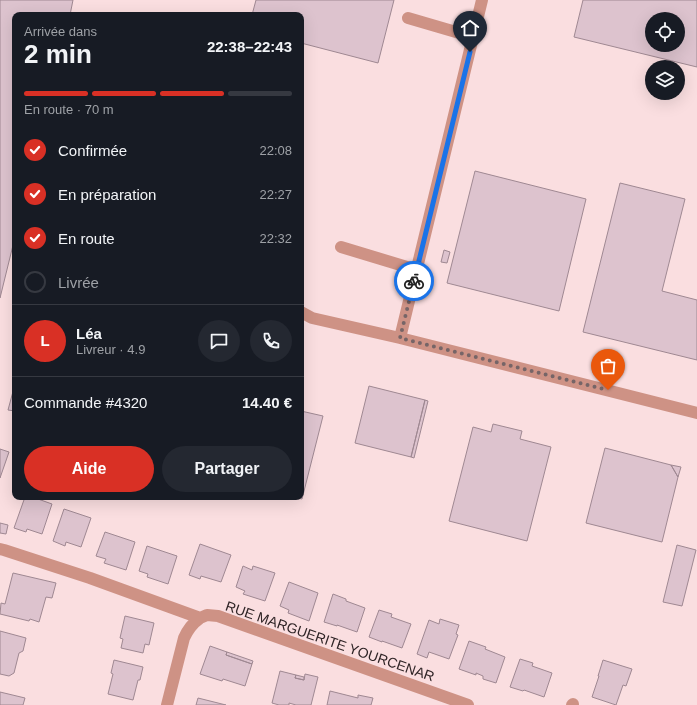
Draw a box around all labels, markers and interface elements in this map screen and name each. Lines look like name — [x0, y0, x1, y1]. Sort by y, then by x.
pin — [453, 11, 487, 52]
map controls — [645, 12, 685, 100]
button: locate — [645, 12, 685, 52]
icon: home — [459, 17, 481, 39]
text: Arrivée dans — [24, 24, 97, 39]
text: 22:38–22:43 — [207, 38, 292, 55]
text: 2 min — [24, 39, 92, 69]
button: layers — [645, 60, 685, 100]
text: En route · 70 m — [24, 102, 114, 117]
icon: check — [24, 139, 46, 161]
text: Confirmée — [58, 142, 127, 159]
text: 22:08 — [259, 143, 292, 158]
icon: check — [24, 183, 46, 205]
text: En préparation — [58, 186, 156, 203]
text: 22:27 — [259, 187, 292, 202]
icon: check — [24, 227, 46, 249]
text: En route — [58, 230, 115, 247]
text: 22:32 — [259, 231, 292, 246]
courier — [394, 261, 434, 301]
icon: bike — [403, 270, 425, 292]
text: Livrée — [58, 274, 99, 291]
button: chat — [198, 320, 240, 362]
button: phone — [250, 320, 292, 362]
text: Léa — [76, 325, 102, 342]
text: L — [40, 332, 50, 349]
text: Livreur · 4.9 — [76, 342, 145, 357]
pin — [591, 349, 625, 390]
icon: bag — [597, 355, 619, 377]
text: Commande #4320 — [24, 394, 147, 411]
text: 14.40 € — [242, 394, 292, 411]
button: Aide — [24, 446, 154, 492]
button: Partager — [162, 446, 292, 492]
street label: RUE MARGUERITE YOURCENAR — [223, 598, 437, 684]

